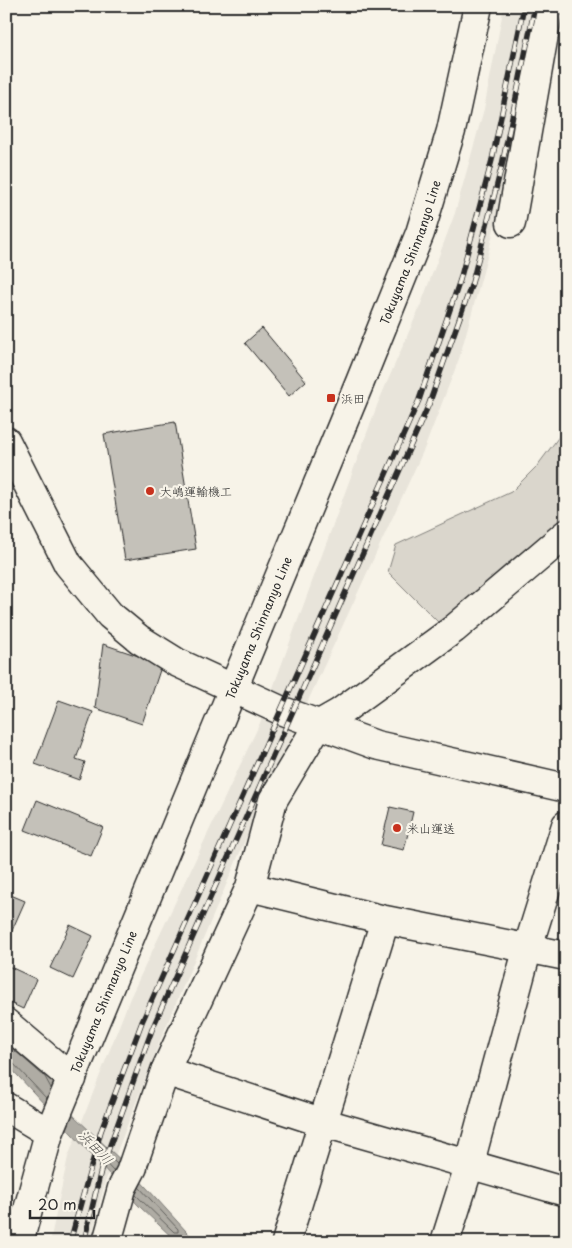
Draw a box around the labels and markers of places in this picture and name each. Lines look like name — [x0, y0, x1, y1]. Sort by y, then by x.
place label: 浜田 — [341, 389, 365, 407]
marker: 浜田 — [325, 392, 337, 404]
place label: 大嶋運輸機工 — [160, 482, 232, 500]
marker: 大嶋運輸機工 — [144, 485, 156, 497]
place label: 米山運送 — [407, 819, 455, 837]
marker: 米山運送 — [391, 822, 403, 834]

